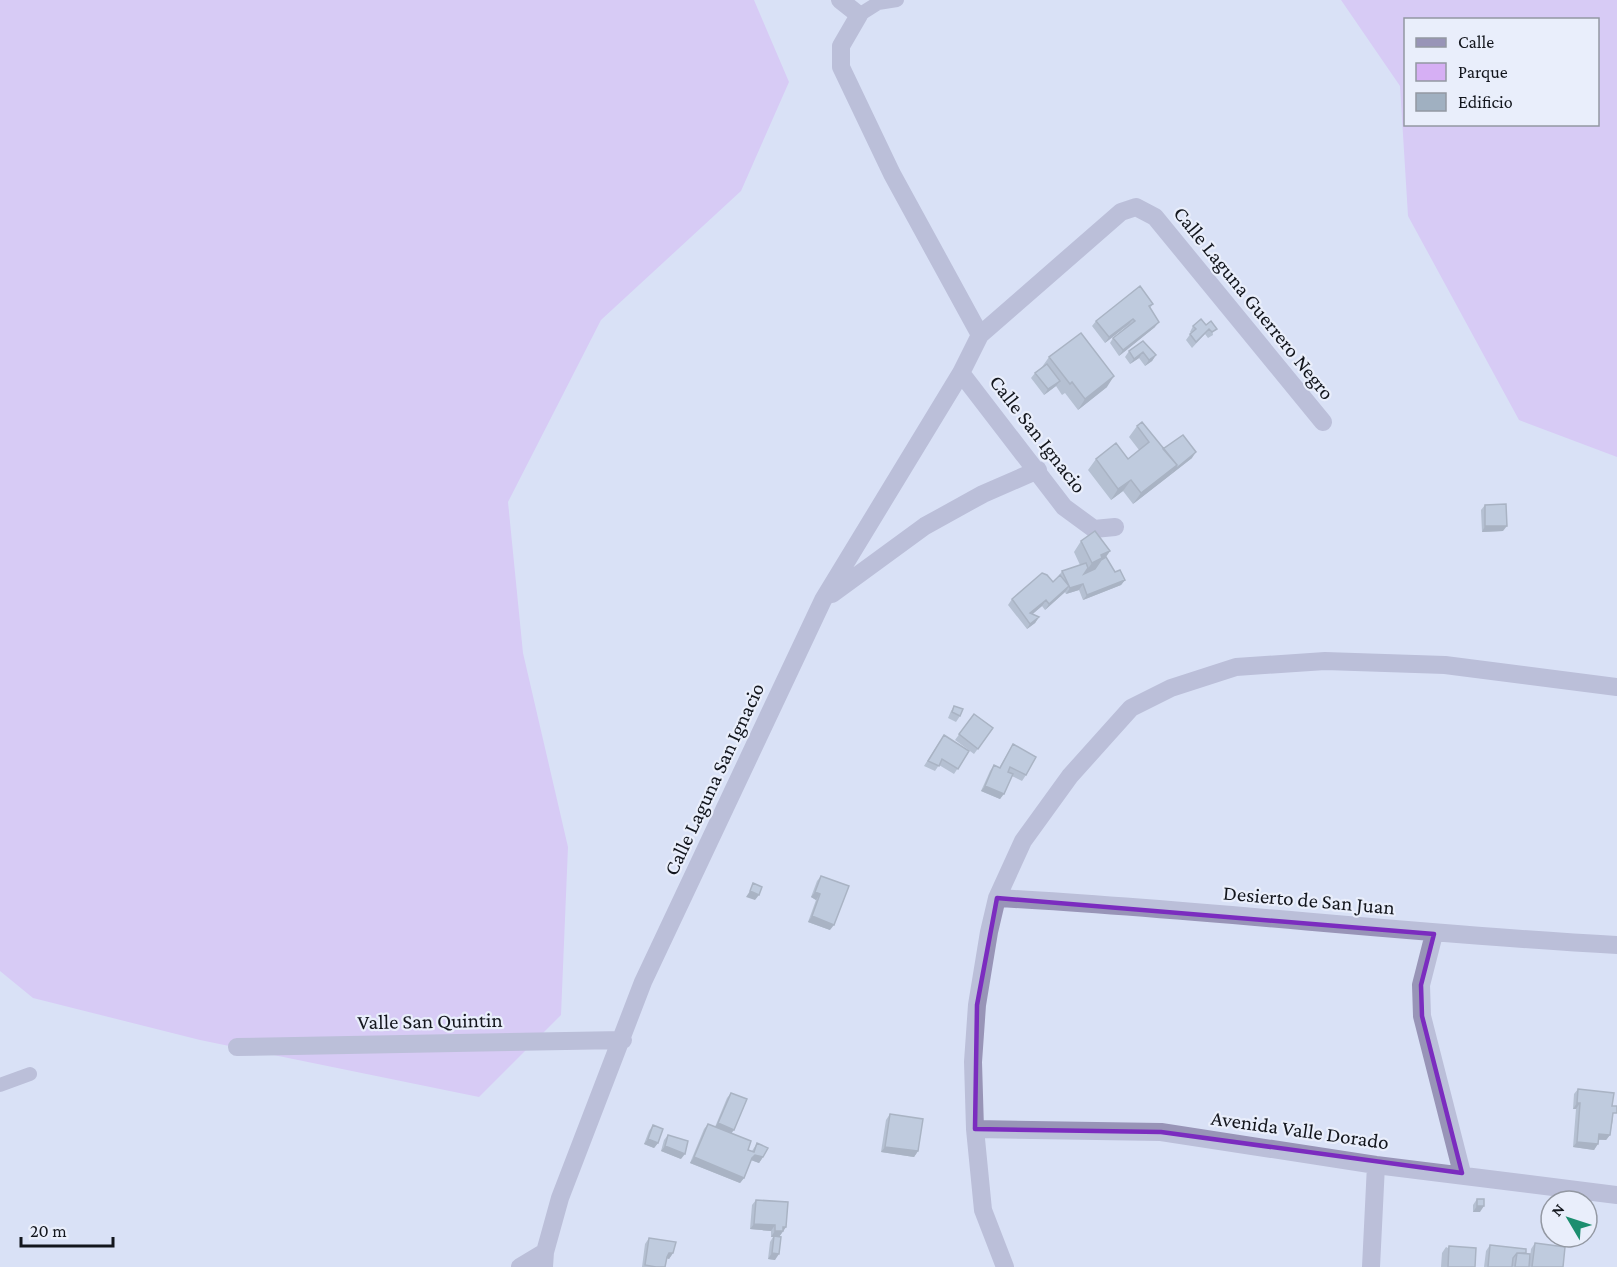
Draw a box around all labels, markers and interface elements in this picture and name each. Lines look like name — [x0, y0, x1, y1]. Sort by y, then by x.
legend — [1404, 18, 1599, 126]
text: Calle — [1458, 32, 1494, 52]
text: Parque — [1458, 62, 1508, 82]
text: Edificio — [1458, 92, 1513, 112]
street label: Calle Laguna Guerrero Negro — [1169, 201, 1339, 405]
street label: Calle San Ignacio — [984, 370, 1092, 498]
street label: Calle Laguna San Ignacio — [659, 679, 769, 879]
street label: Desierto de San Juan — [1222, 881, 1396, 919]
street label: Valle San Quintin — [357, 1008, 503, 1034]
street label: Avenida Valle Dorado — [1210, 1106, 1390, 1154]
north arrow — [1539, 1189, 1599, 1249]
text: N — [1548, 1200, 1568, 1219]
scale bar — [21, 1210, 112, 1248]
text: 20 m — [30, 1221, 67, 1241]

